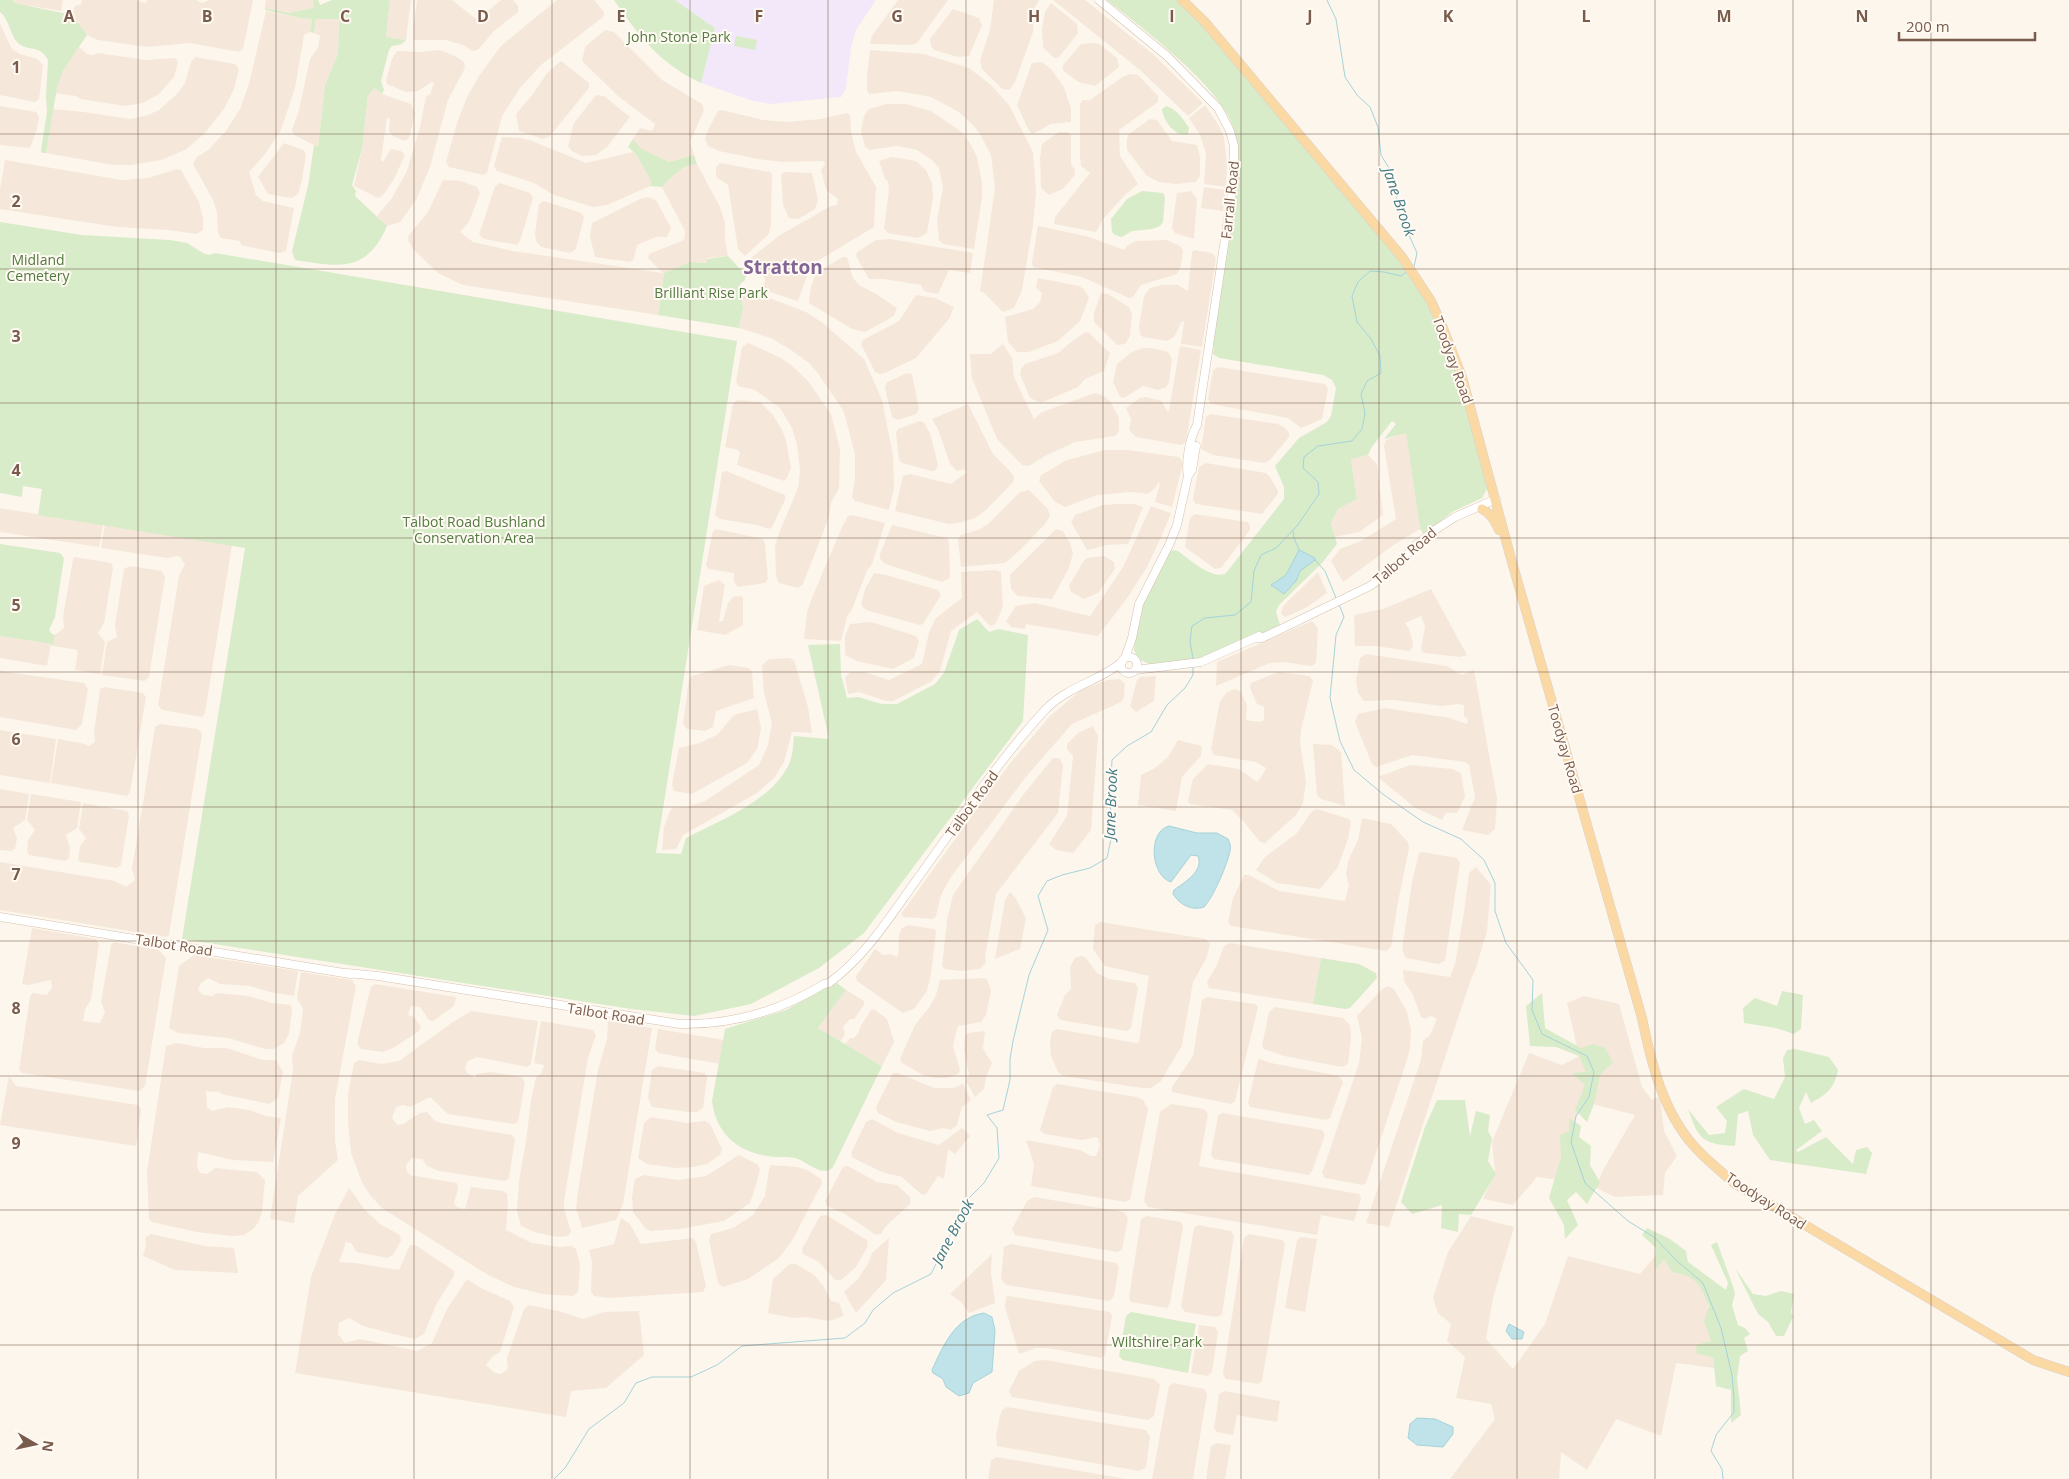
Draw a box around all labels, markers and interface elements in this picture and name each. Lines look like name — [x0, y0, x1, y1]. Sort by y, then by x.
text: A — [63, 5, 75, 27]
text: B — [202, 5, 212, 27]
text: C — [340, 5, 350, 27]
text: D — [477, 5, 489, 27]
text: E — [617, 5, 626, 27]
text: F — [755, 5, 763, 27]
text: G — [891, 5, 903, 27]
text: H — [1028, 5, 1040, 27]
text: I — [1169, 5, 1175, 27]
text: J — [1305, 5, 1313, 27]
text: K — [1443, 5, 1454, 27]
text: L — [1581, 5, 1591, 27]
text: M — [1716, 5, 1732, 27]
text: N — [1855, 5, 1869, 27]
scale bar — [1899, 10, 2035, 42]
text: 200 m — [1906, 16, 1950, 36]
park label: John Stone Park — [625, 27, 731, 46]
text: 1 — [11, 56, 21, 78]
street label: Farrall Road — [1216, 160, 1243, 240]
water label: Jane Brook — [1378, 162, 1421, 239]
text: 2 — [11, 190, 21, 212]
park label: Midland Cemetery — [6, 250, 71, 285]
district label: Stratton — [743, 254, 823, 280]
park label: Brilliant Rise Park — [654, 283, 768, 302]
street label: Toodyay Road — [1429, 313, 1478, 406]
text: 3 — [11, 325, 21, 347]
text: 4 — [11, 459, 21, 481]
park label: Talbot Road Bushland Conservation Area — [402, 512, 546, 547]
street label: Talbot Road — [1369, 523, 1440, 588]
text: 5 — [11, 594, 21, 616]
street label: Toodyay Road — [1544, 702, 1587, 796]
text: 6 — [11, 728, 21, 750]
street label: Talbot Road — [941, 767, 1002, 841]
water label: Jane Brook — [1099, 767, 1121, 843]
text: 7 — [11, 863, 21, 885]
street label: Talbot Road — [134, 929, 214, 960]
text: 8 — [11, 997, 21, 1019]
street label: Talbot Road — [566, 998, 646, 1029]
text: 9 — [11, 1132, 21, 1154]
street label: Toodyay Road — [1723, 1168, 1810, 1234]
water label: Jane Brook — [925, 1195, 978, 1271]
park label: Wiltshire Park — [1112, 1332, 1203, 1351]
north arrow — [10, 1419, 60, 1469]
text: N — [38, 1439, 59, 1453]

